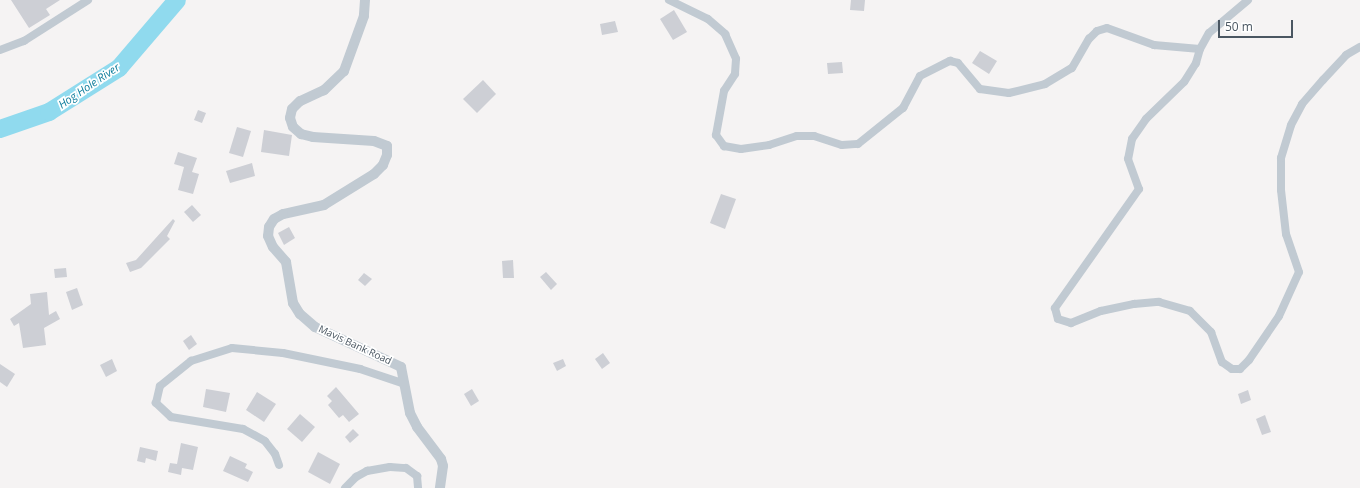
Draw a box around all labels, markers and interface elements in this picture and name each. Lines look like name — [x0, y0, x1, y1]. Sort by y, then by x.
scale bar — [1220, 12, 1295, 38]
text: 50 m — [1225, 18, 1253, 35]
water label: Hog Hole River — [56, 61, 122, 111]
street label: Mavis Bank Road — [317, 323, 393, 367]

